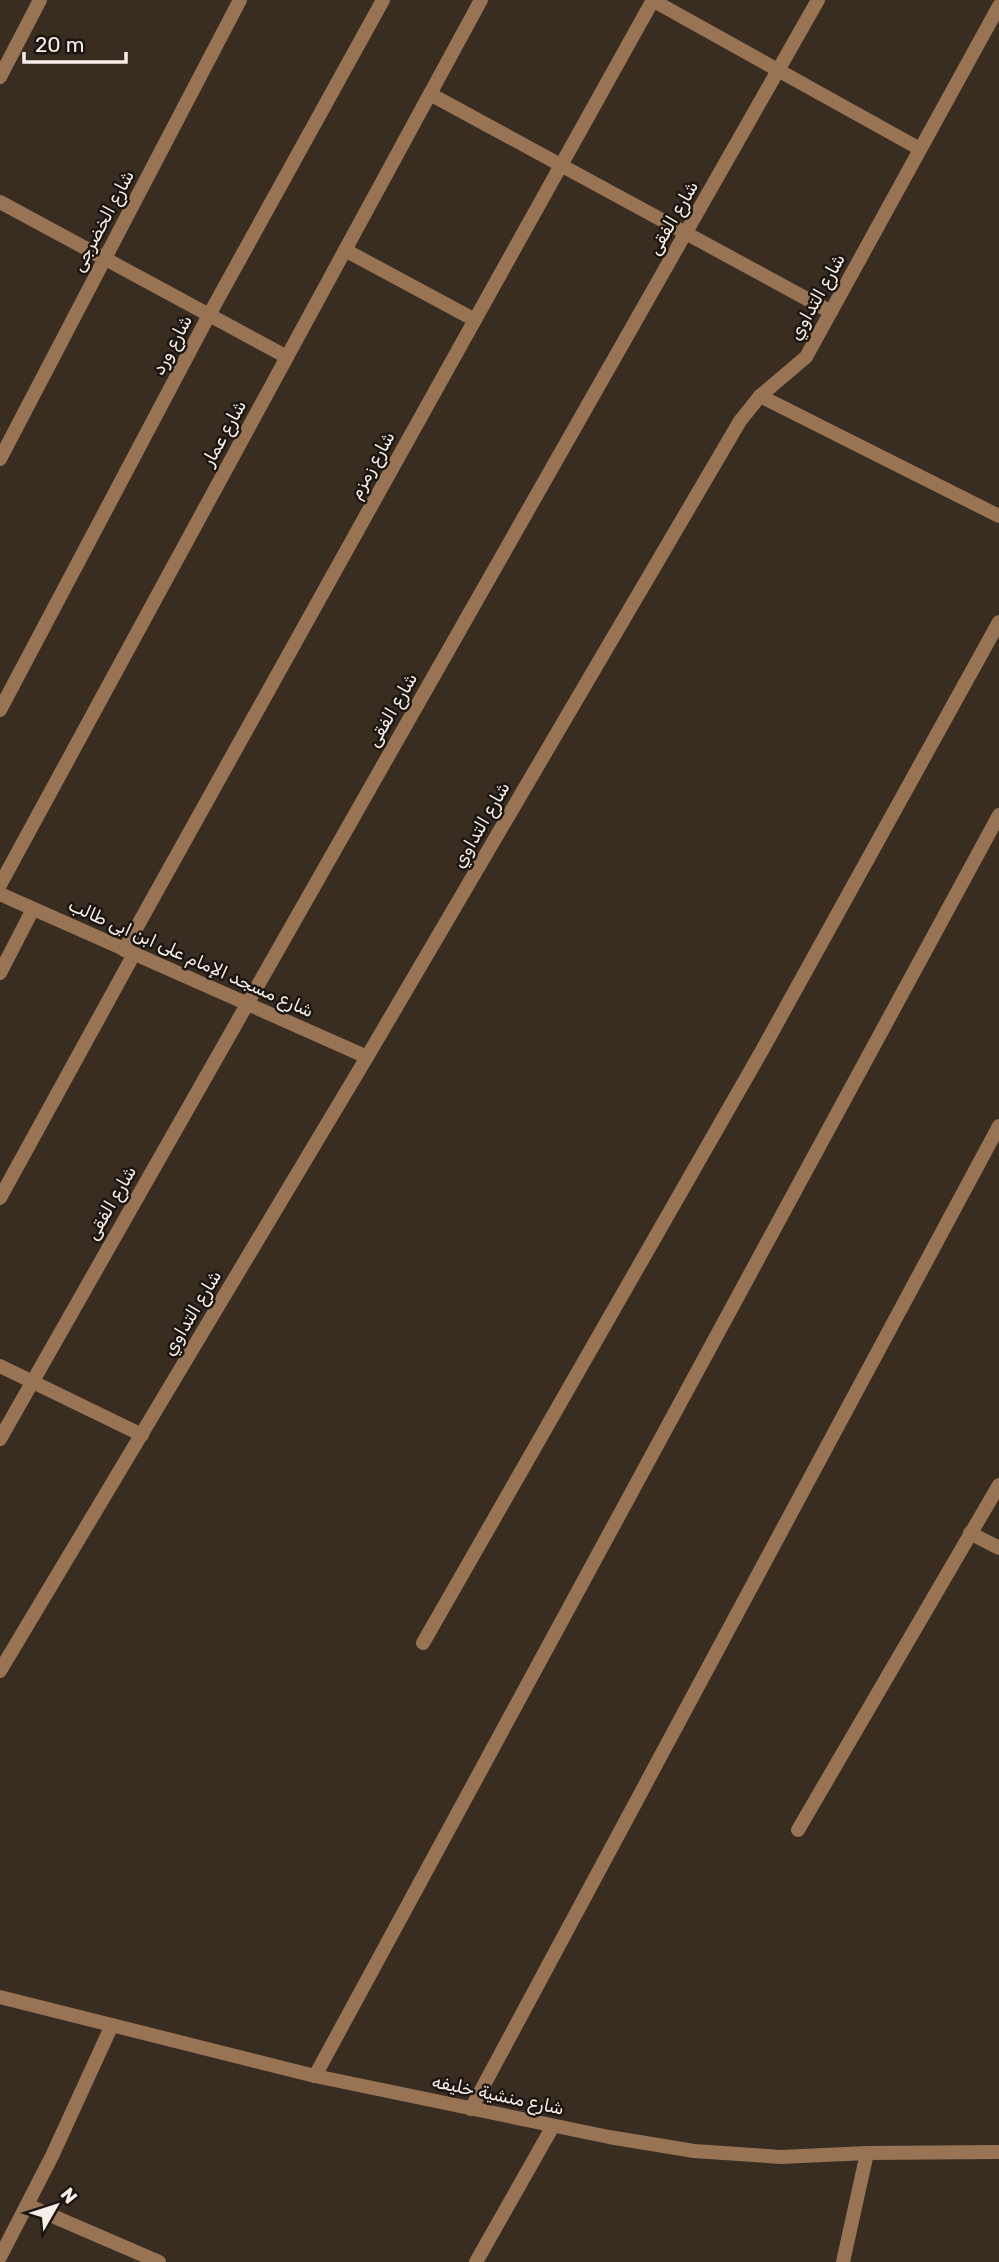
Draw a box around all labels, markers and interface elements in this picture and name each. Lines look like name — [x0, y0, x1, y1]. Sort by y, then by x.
scale bar — [24, 21, 126, 65]
text: 20 m — [35, 32, 84, 57]
street label: شارع الخضرجى — [67, 166, 140, 276]
street label: شارع الفقى — [643, 177, 704, 260]
street label: شارع التداوي — [784, 250, 851, 345]
street label: شارع ورد — [147, 311, 198, 379]
street label: شارع عمار — [197, 396, 252, 471]
street label: شارع زمزم — [344, 427, 400, 503]
street label: شارع الفقى — [362, 669, 423, 752]
street label: شارع التداوي — [447, 778, 515, 873]
street label: شارع مسجد الإمام على ابن ابى طالب — [65, 894, 317, 1023]
street label: شارع الفقى — [81, 1162, 142, 1245]
street label: شارع التداوي — [158, 1266, 227, 1360]
street label: شارع منشية خليفه — [430, 2070, 566, 2121]
north arrow — [21, 2171, 91, 2241]
text: N — [56, 2183, 82, 2208]

